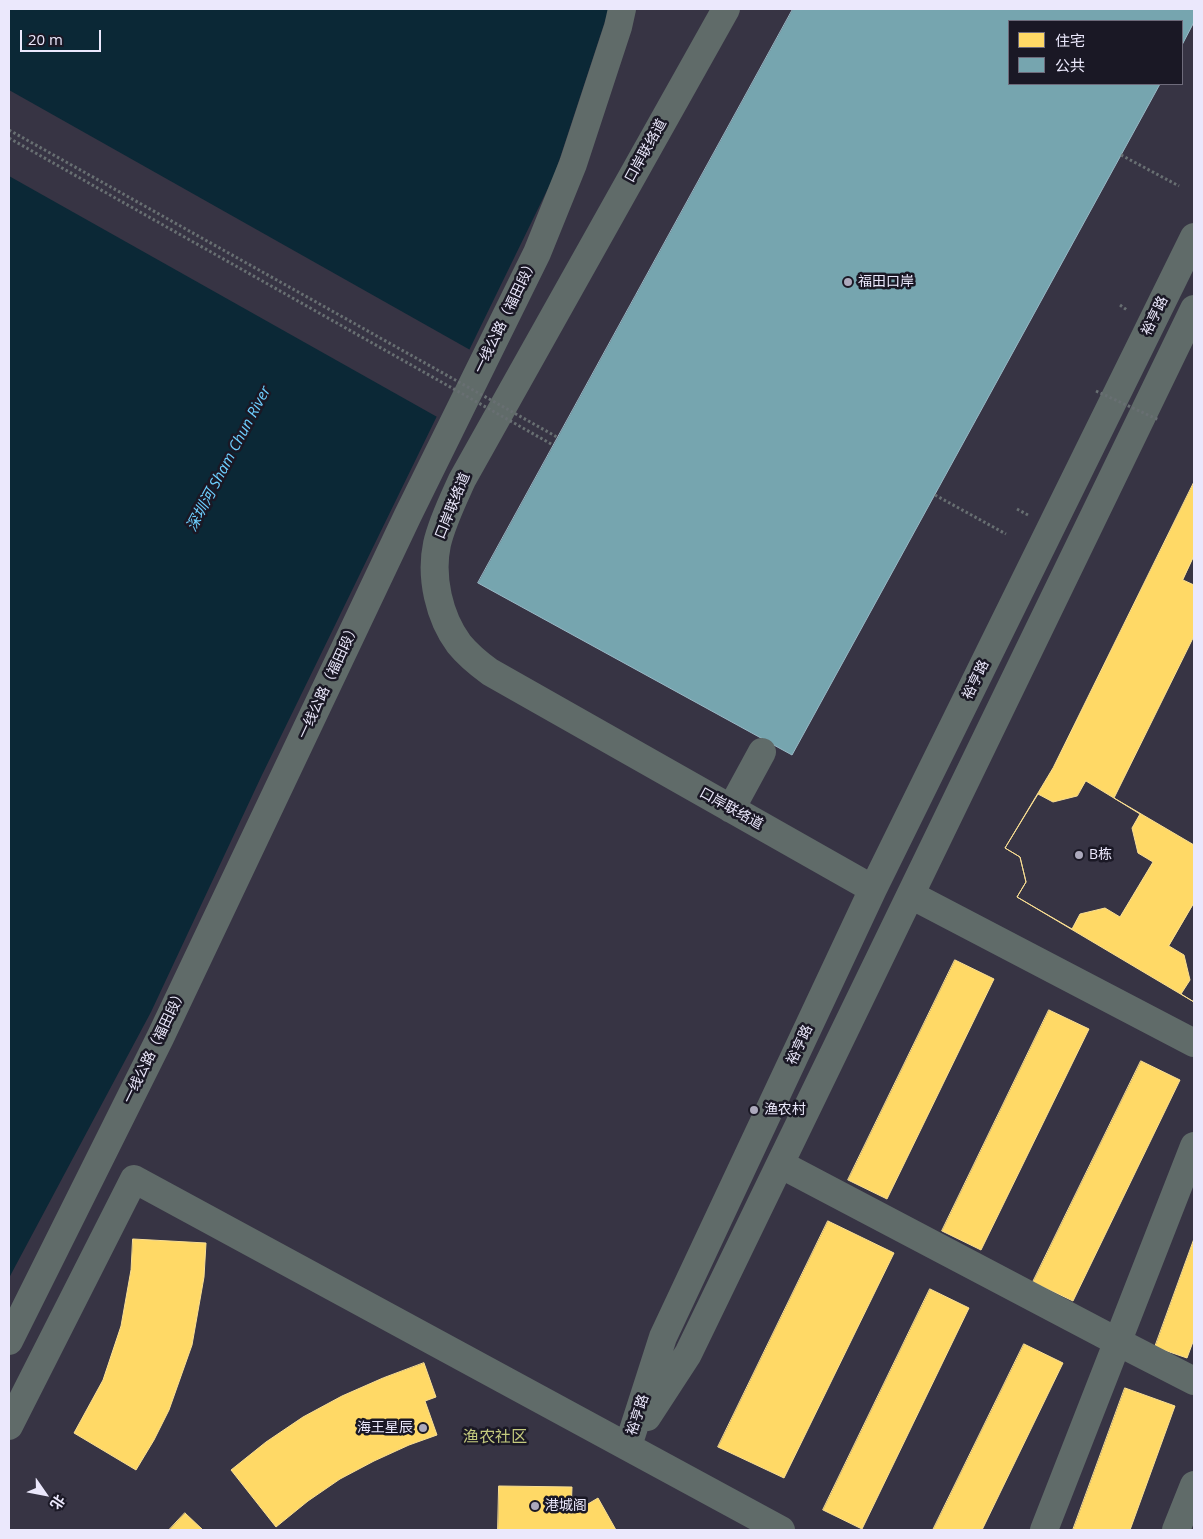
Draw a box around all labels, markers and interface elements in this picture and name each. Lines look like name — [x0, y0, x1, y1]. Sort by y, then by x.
scale bar — [22, 20, 104, 52]
legend — [1008, 20, 1183, 85]
text: 20 m — [28, 29, 63, 49]
text: 住宅 — [1055, 30, 1085, 50]
text: 公共 — [1055, 55, 1085, 75]
street label: 口岸联络道 — [622, 116, 670, 186]
street label: 一线公路（福田段） — [471, 256, 541, 376]
place label: 福田口岸 — [858, 274, 914, 290]
marker: 福田口岸 — [842, 276, 854, 288]
street label: 裕亨路 — [1138, 293, 1172, 339]
water label: 深圳河 Sham Chun River — [183, 383, 275, 535]
street label: 口岸联络道 — [432, 470, 474, 542]
street label: 一线公路（福田段） — [295, 620, 363, 742]
street label: 裕亨路 — [959, 657, 993, 703]
street label: 口岸联络道 — [696, 785, 766, 833]
place label: B栋 — [1089, 847, 1112, 863]
marker: B栋 — [1073, 849, 1085, 861]
street label: 一线公路（福田段） — [120, 986, 190, 1106]
street label: 裕亨路 — [784, 1022, 816, 1068]
place label: 渔农村 — [764, 1102, 806, 1118]
marker: 渔农村 — [748, 1104, 760, 1116]
street label: 裕亨路 — [624, 1392, 652, 1438]
place label: 海王星辰 — [357, 1420, 413, 1436]
marker: 海王星辰 — [417, 1422, 429, 1434]
district label: 渔农社区 — [463, 1427, 527, 1447]
north arrow — [20, 1469, 70, 1519]
text: 北 — [46, 1491, 70, 1513]
place label: 港城阁 — [545, 1498, 587, 1514]
marker: 港城阁 — [529, 1500, 541, 1512]

